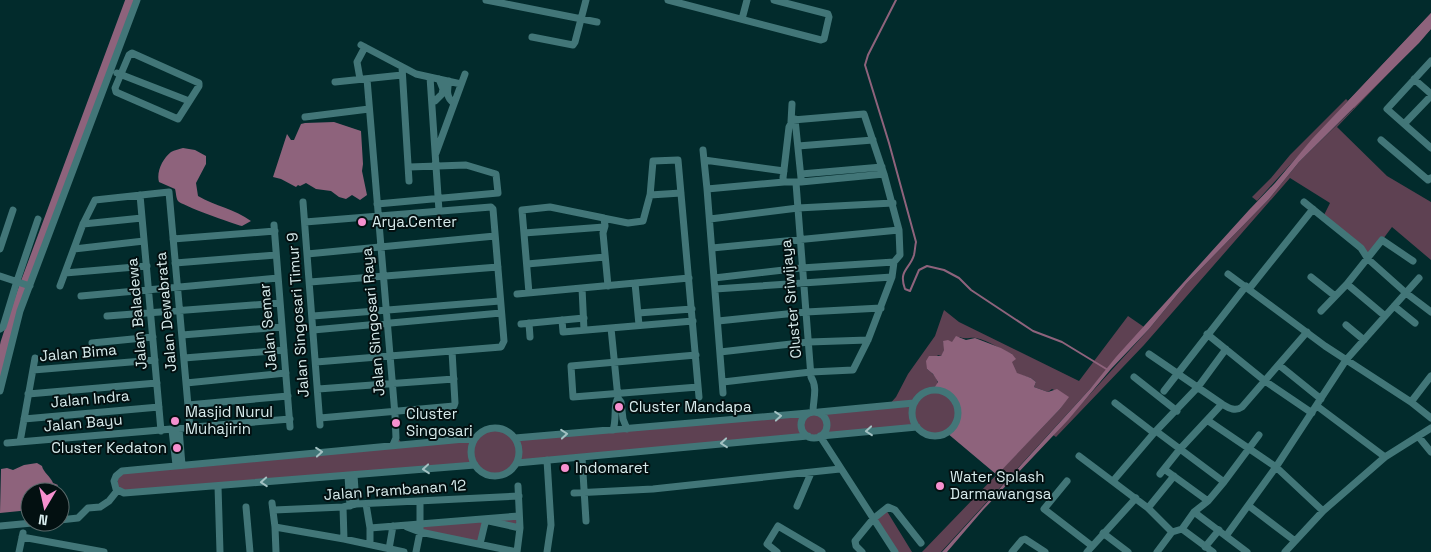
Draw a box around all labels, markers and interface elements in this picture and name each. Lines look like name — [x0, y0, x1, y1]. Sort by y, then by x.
place label: Arya.Center — [372, 212, 457, 231]
marker: Arya.Center — [356, 216, 368, 228]
street label: Jalan Singosari Timur 9 — [282, 232, 313, 398]
street label: Cluster Sriwijaya — [776, 238, 805, 359]
street label: Jalan Singosari Raya — [357, 247, 388, 397]
street label: Jalan Dewabrata — [151, 251, 180, 373]
street label: Jalan Baladewa — [122, 257, 151, 371]
street label: Jalan Semar — [254, 282, 281, 372]
street label: Jalan Bima — [38, 340, 118, 365]
street label: Jalan Indra — [50, 386, 131, 411]
place label: Cluster Mandapa — [629, 397, 752, 416]
marker: Cluster Mandapa — [613, 401, 625, 413]
place label: Masjid Nurul Muhajirin — [185, 402, 273, 438]
place label: Cluster Singosari — [406, 404, 473, 440]
street label: Jalan Bayu — [43, 410, 123, 435]
one-way arrow — [774, 411, 782, 422]
marker: Masjid Nurul Muhajirin — [169, 415, 181, 427]
marker: Cluster Singosari — [390, 417, 402, 429]
one-way arrow — [865, 426, 873, 437]
one-way arrow — [560, 429, 568, 440]
place label: Cluster Kedaton — [51, 438, 167, 457]
one-way arrow — [720, 438, 728, 449]
marker: Cluster Kedaton — [171, 442, 183, 454]
one-way arrow — [315, 447, 323, 458]
place label: Indomaret — [575, 458, 649, 477]
marker: Indomaret — [559, 462, 571, 474]
one-way arrow — [422, 464, 430, 475]
place label: Water Splash Darmawangsa — [950, 467, 1052, 503]
street label: Jalan Prambanan 12 — [323, 475, 467, 504]
one-way arrow — [260, 476, 268, 487]
marker: Water Splash Darmawangsa — [934, 480, 946, 492]
north arrow — [20, 482, 70, 532]
text: N — [37, 510, 49, 529]

